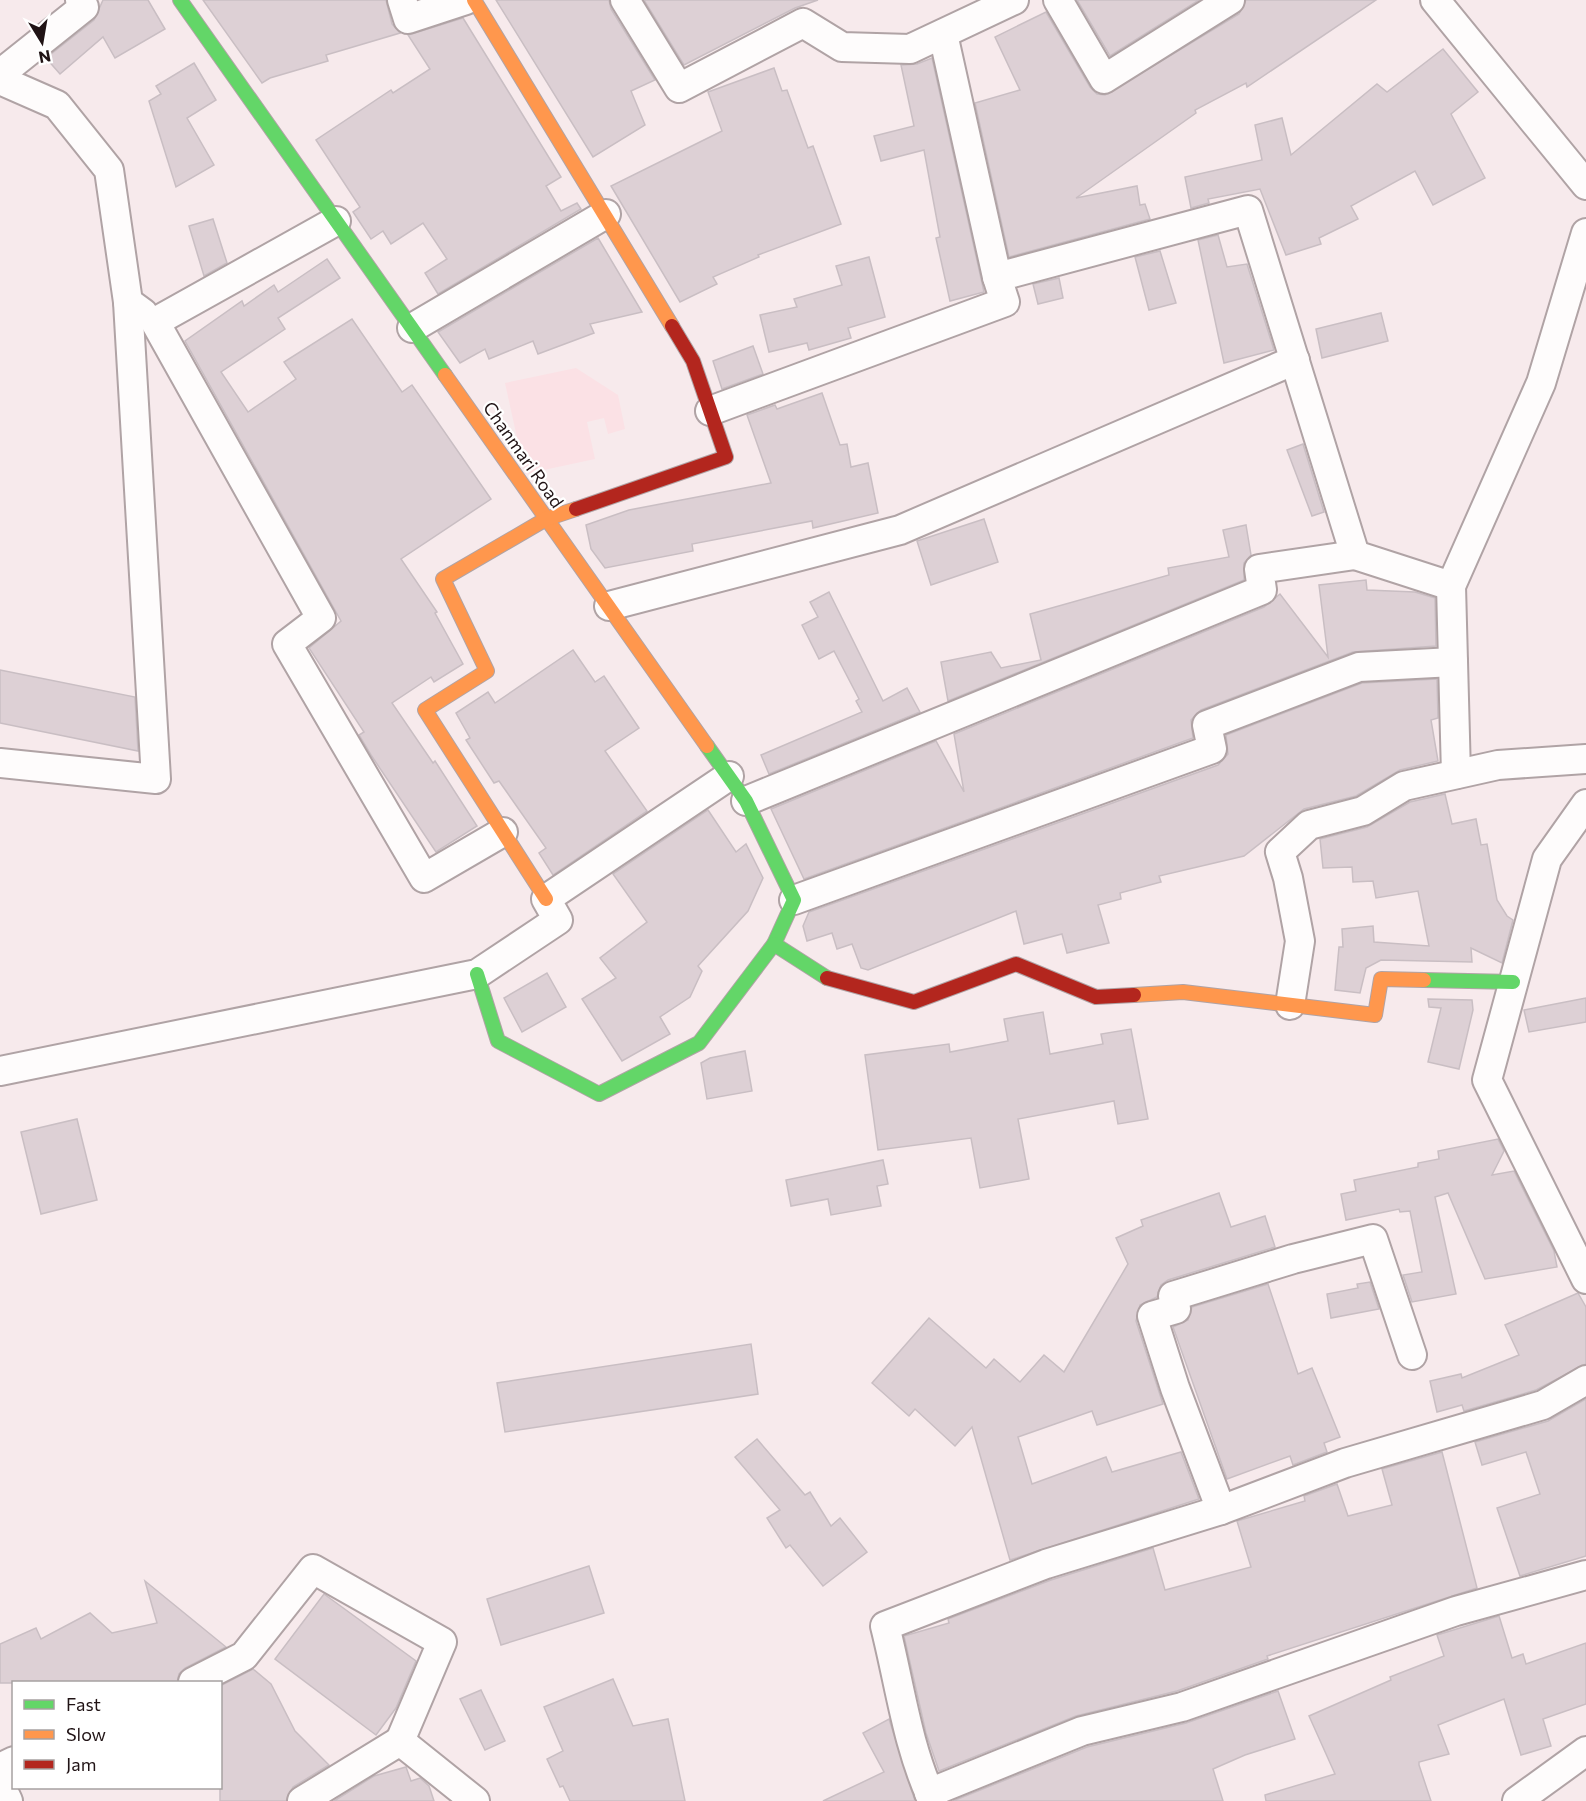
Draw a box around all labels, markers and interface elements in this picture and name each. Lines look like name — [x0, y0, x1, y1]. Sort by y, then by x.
north arrow — [12, 12, 72, 72]
text: N — [37, 47, 53, 68]
street label: Chanmari Road — [479, 397, 569, 512]
legend — [12, 1681, 222, 1789]
text: Fast — [66, 1693, 101, 1715]
text: Slow — [66, 1723, 106, 1745]
text: Jam — [66, 1753, 96, 1775]

